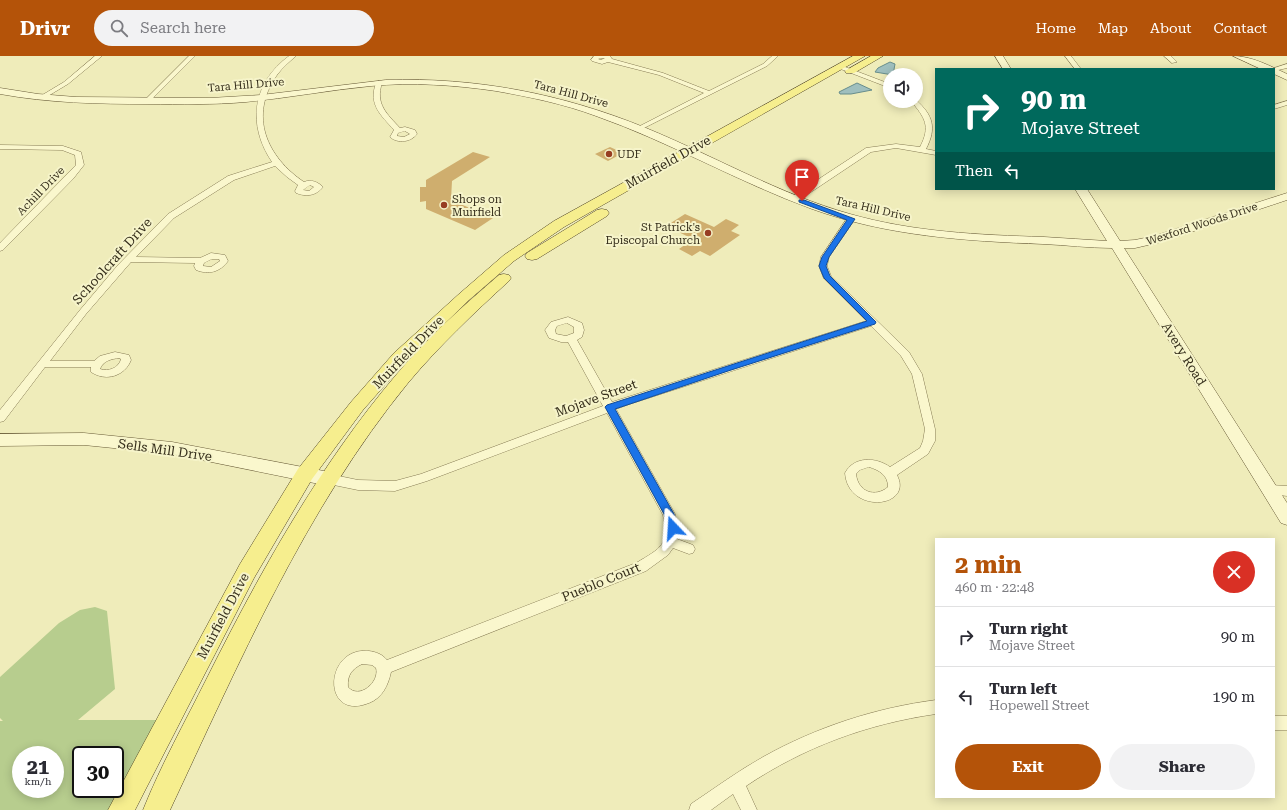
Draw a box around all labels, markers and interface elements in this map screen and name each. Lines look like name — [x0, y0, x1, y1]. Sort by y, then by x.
search box — [94, 10, 374, 46]
text: Drivr — [20, 17, 70, 40]
icon: search — [108, 17, 130, 39]
text: Search here — [140, 19, 226, 37]
text: Home — [1035, 20, 1076, 36]
text: Map — [1098, 20, 1128, 36]
text: About — [1150, 20, 1192, 36]
text: Contact — [1214, 20, 1267, 36]
map controls — [883, 68, 923, 108]
button: sound — [883, 68, 923, 108]
street label: Tara Hill Drive — [207, 75, 285, 95]
street label: Tara Hill Drive — [532, 78, 610, 110]
text: 90 m — [1021, 83, 1086, 116]
icon: right — [955, 84, 1007, 136]
text: Mojave Street — [1021, 117, 1140, 138]
street label: Muirfield Drive — [623, 132, 713, 192]
place label: UDF — [617, 148, 641, 161]
marker: UDF — [604, 149, 614, 159]
pin — [785, 160, 819, 201]
icon: left — [1001, 160, 1023, 182]
text: Then — [955, 162, 993, 180]
street label: Achill Drive — [15, 164, 67, 218]
icon: arrive — [791, 166, 813, 188]
place label: Shops on Muirfield — [452, 193, 502, 219]
street label: Tara Hill Drive — [834, 194, 912, 224]
marker: Shops on Muirfield — [439, 200, 449, 210]
street label: Wexford Woods Drive — [1145, 200, 1259, 248]
street label: Schoolcraft Drive — [69, 215, 155, 307]
place label: St Patrick's Episcopal Church — [605, 221, 700, 247]
marker: St Patrick's Episcopal Church — [703, 228, 713, 238]
street label: Muirfield Drive — [370, 313, 446, 391]
street label: Avery Road — [1159, 320, 1210, 389]
street label: Mojave Street — [553, 376, 639, 420]
street label: Sells Mill Drive — [117, 436, 213, 464]
position arrow — [652, 507, 694, 549]
text: 2 min — [955, 551, 1022, 579]
button: close — [1213, 551, 1255, 593]
street label: Pueblo Court — [560, 559, 643, 605]
street label: Muirfield Drive — [194, 570, 252, 662]
text: 460 m · 22:48 — [955, 580, 1034, 595]
text: Turn right — [989, 620, 1068, 638]
icon: right — [955, 626, 977, 648]
text: 90 m — [1221, 628, 1255, 646]
text: Mojave Street — [989, 638, 1075, 653]
text: Turn left — [989, 680, 1057, 698]
icon: left — [955, 686, 977, 708]
text: 190 m — [1212, 688, 1255, 706]
text: Hopewell Street — [989, 698, 1089, 713]
button: Exit — [955, 744, 1101, 790]
button: Share — [1109, 744, 1255, 790]
speed limit sign: 30 — [72, 746, 124, 798]
text: 21 — [27, 755, 49, 779]
text: km/h — [25, 776, 51, 787]

